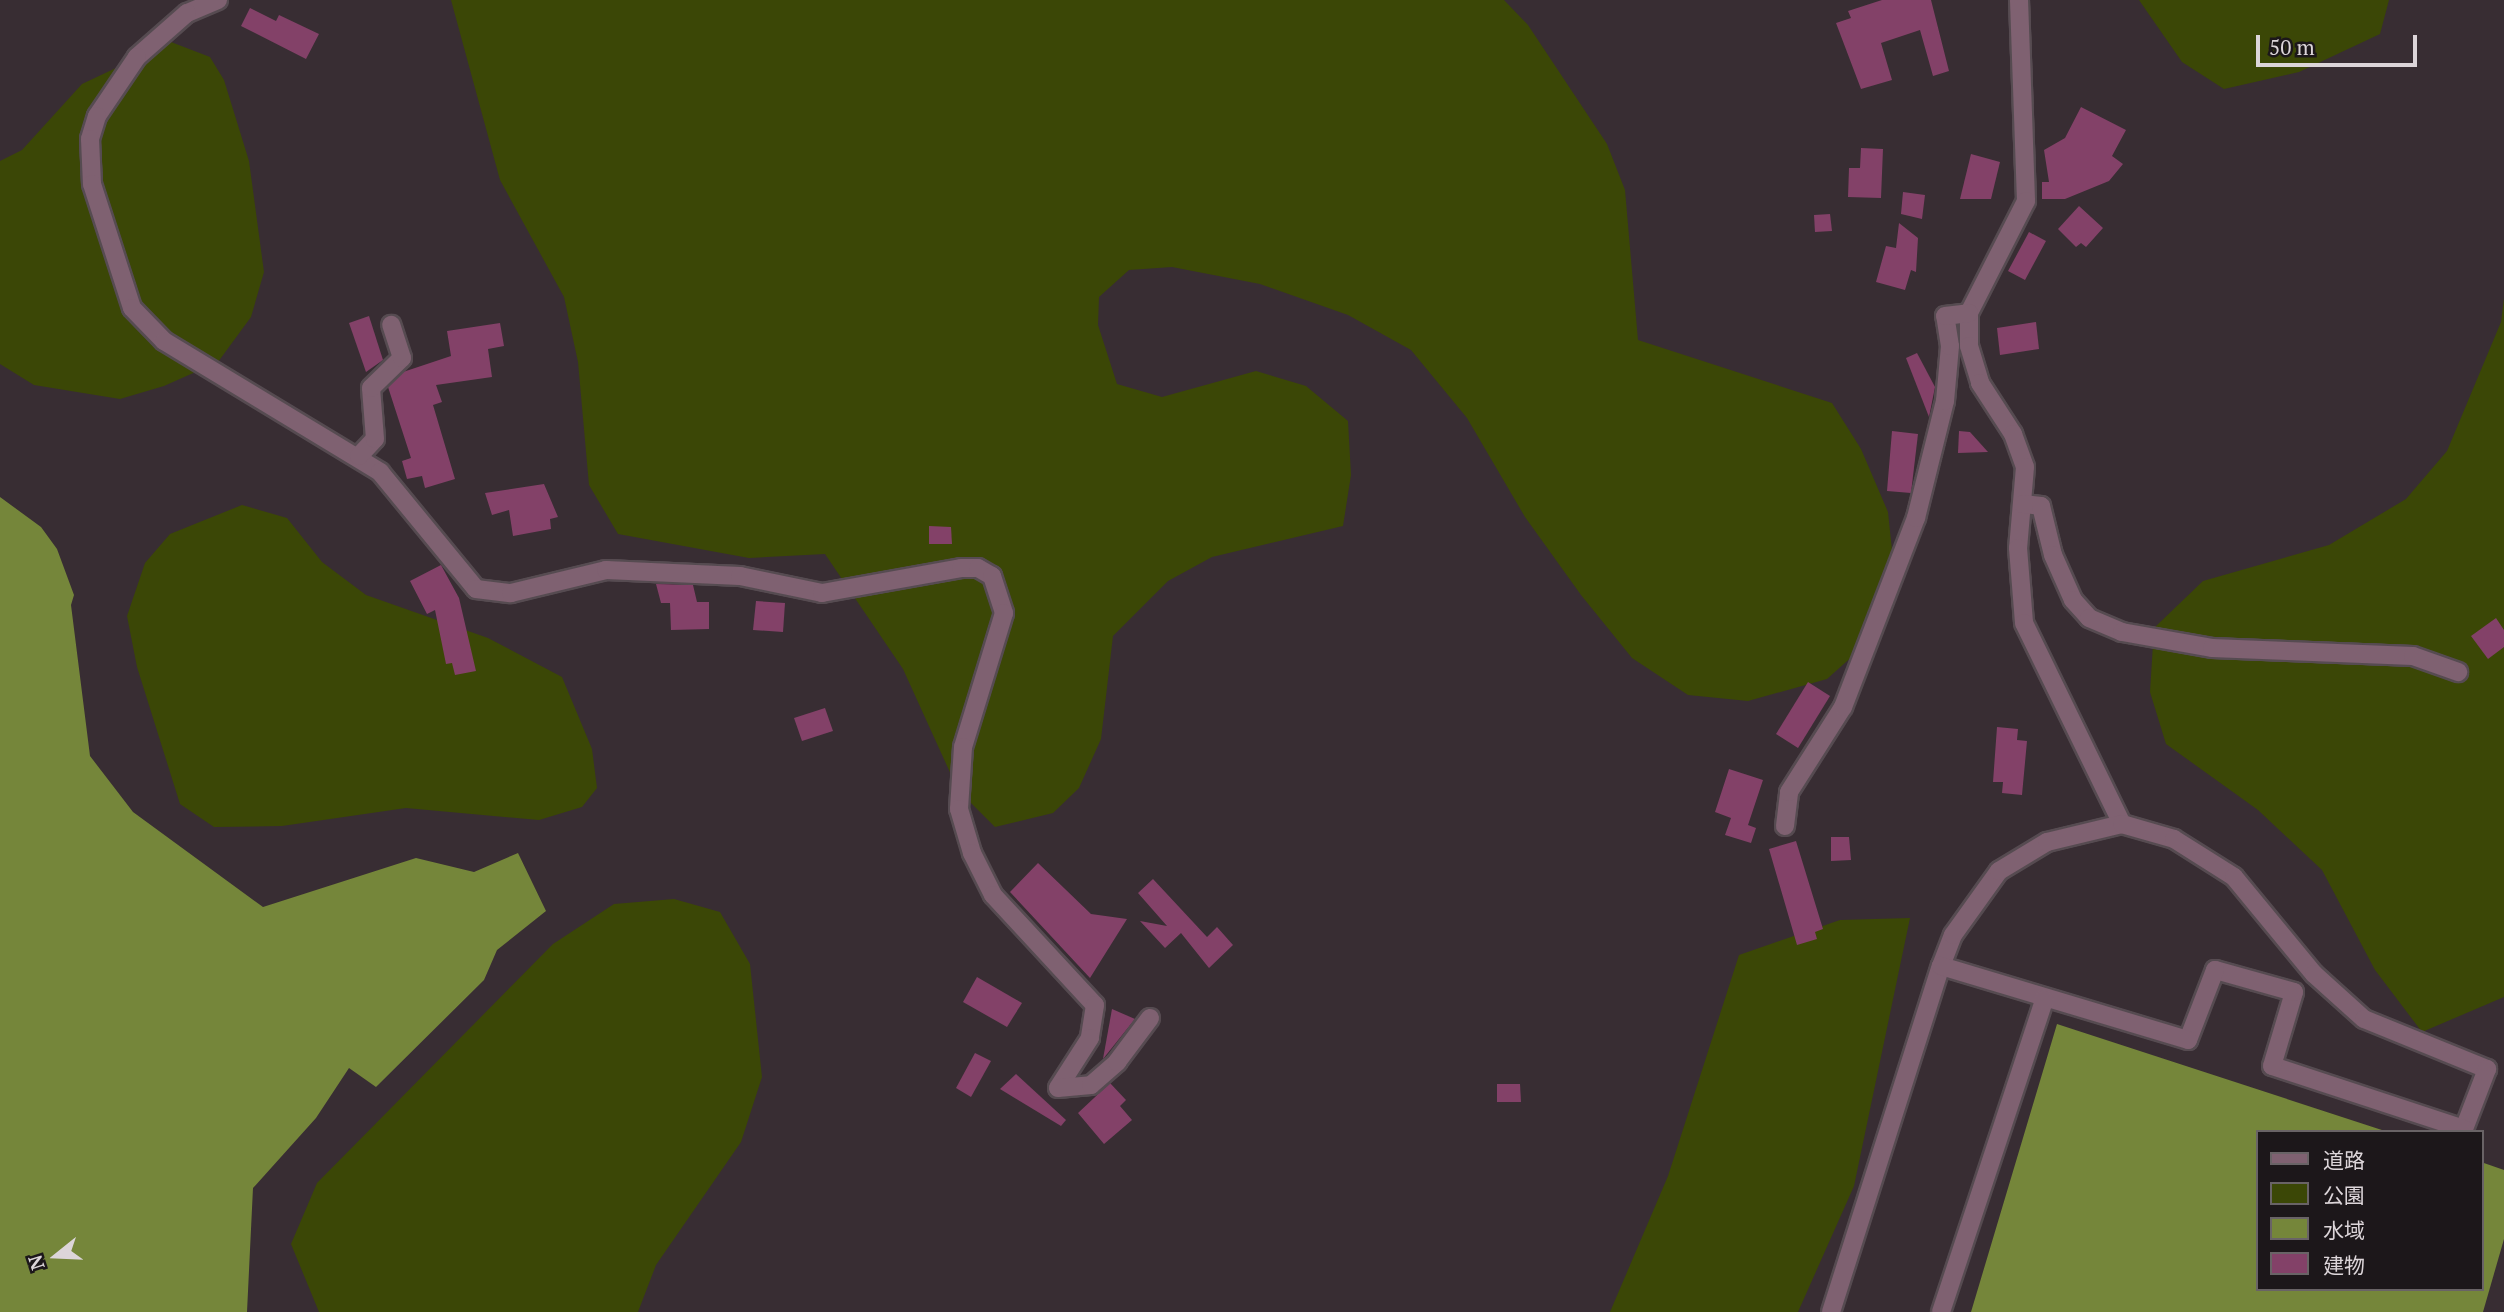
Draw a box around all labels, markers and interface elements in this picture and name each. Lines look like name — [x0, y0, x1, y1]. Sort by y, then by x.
scale bar — [2259, 21, 2420, 65]
text: 50 m — [2269, 33, 2315, 61]
legend — [2256, 1130, 2483, 1291]
text: 道路 — [2323, 1146, 2365, 1174]
text: 公園 — [2323, 1181, 2365, 1209]
text: 水域 — [2323, 1216, 2365, 1244]
north arrow — [21, 1221, 91, 1291]
text: 建物 — [2323, 1251, 2365, 1279]
text: N — [21, 1252, 50, 1273]

